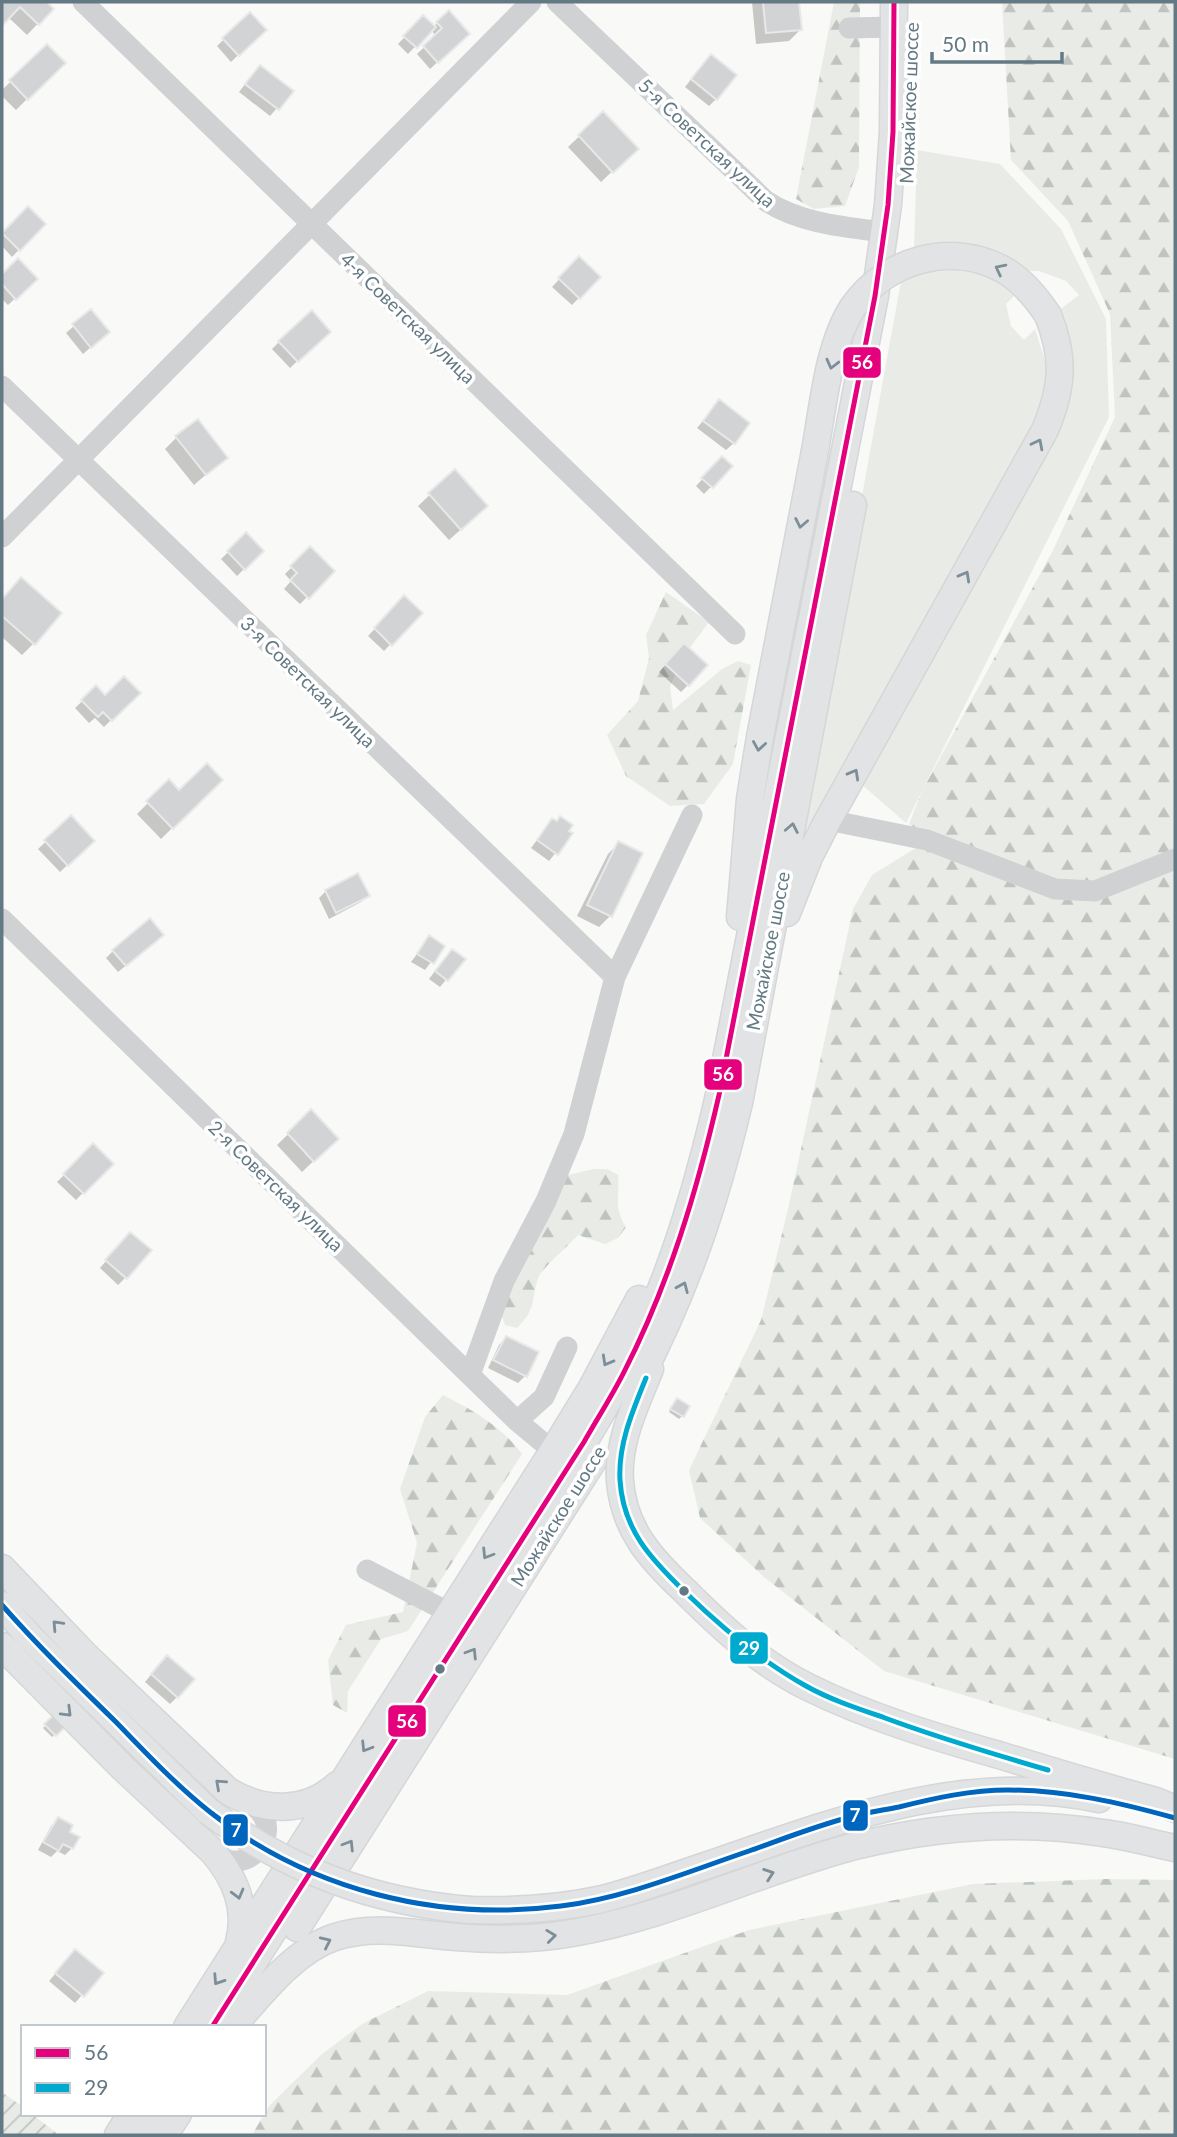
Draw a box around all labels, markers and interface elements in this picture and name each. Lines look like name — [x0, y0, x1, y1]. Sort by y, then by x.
scale bar — [932, 21, 1062, 65]
street label: Можайское шоссе — [894, 22, 923, 184]
text: 50 m — [942, 31, 989, 56]
street label: 5-я Советская улица — [634, 73, 780, 212]
street label: 4-я Советская улица — [336, 247, 481, 388]
one-way arrow — [994, 264, 1007, 277]
line badge: 56 — [842, 346, 882, 379]
text: 56 — [851, 350, 873, 373]
one-way arrow — [826, 358, 840, 370]
one-way arrow — [1030, 439, 1043, 451]
one-way arrow — [794, 517, 809, 529]
one-way arrow — [957, 570, 970, 583]
street label: 3-я Советская улица — [236, 611, 381, 752]
one-way arrow — [752, 740, 767, 752]
one-way arrow — [846, 769, 859, 782]
one-way arrow — [783, 822, 798, 834]
street label: Можайское шоссе — [741, 869, 794, 1032]
line badge: 56 — [703, 1058, 743, 1091]
text: 56 — [712, 1062, 734, 1085]
street label: 2-я Советская улица — [204, 1115, 349, 1256]
one-way arrow — [675, 1282, 689, 1294]
one-way arrow — [602, 1354, 615, 1366]
street label: Можайское шоссе — [505, 1441, 610, 1590]
one-way arrow — [483, 1547, 496, 1560]
unlabelled marker — [677, 1584, 691, 1598]
one-way arrow — [52, 1620, 65, 1633]
line badge: 29 — [729, 1631, 769, 1665]
text: 29 — [738, 1636, 760, 1659]
one-way arrow — [463, 1648, 476, 1661]
unlabelled marker — [433, 1662, 447, 1676]
one-way arrow — [59, 1704, 71, 1716]
line badge: 56 — [387, 1704, 427, 1738]
text: 56 — [396, 1709, 418, 1732]
one-way arrow — [361, 1739, 374, 1752]
one-way arrow — [215, 1780, 228, 1792]
line badge: 7 — [842, 1799, 869, 1832]
text: 7 — [849, 1803, 861, 1826]
line badge: 7 — [222, 1813, 249, 1847]
text: 7 — [230, 1818, 242, 1841]
one-way arrow — [341, 1840, 354, 1853]
one-way arrow — [763, 1868, 775, 1882]
one-way arrow — [229, 1888, 244, 1900]
one-way arrow — [545, 1928, 557, 1943]
one-way arrow — [319, 1936, 331, 1950]
one-way arrow — [213, 1972, 226, 1985]
legend — [21, 2025, 266, 2116]
text: 56 — [84, 2039, 108, 2064]
text: 29 — [84, 2074, 108, 2099]

